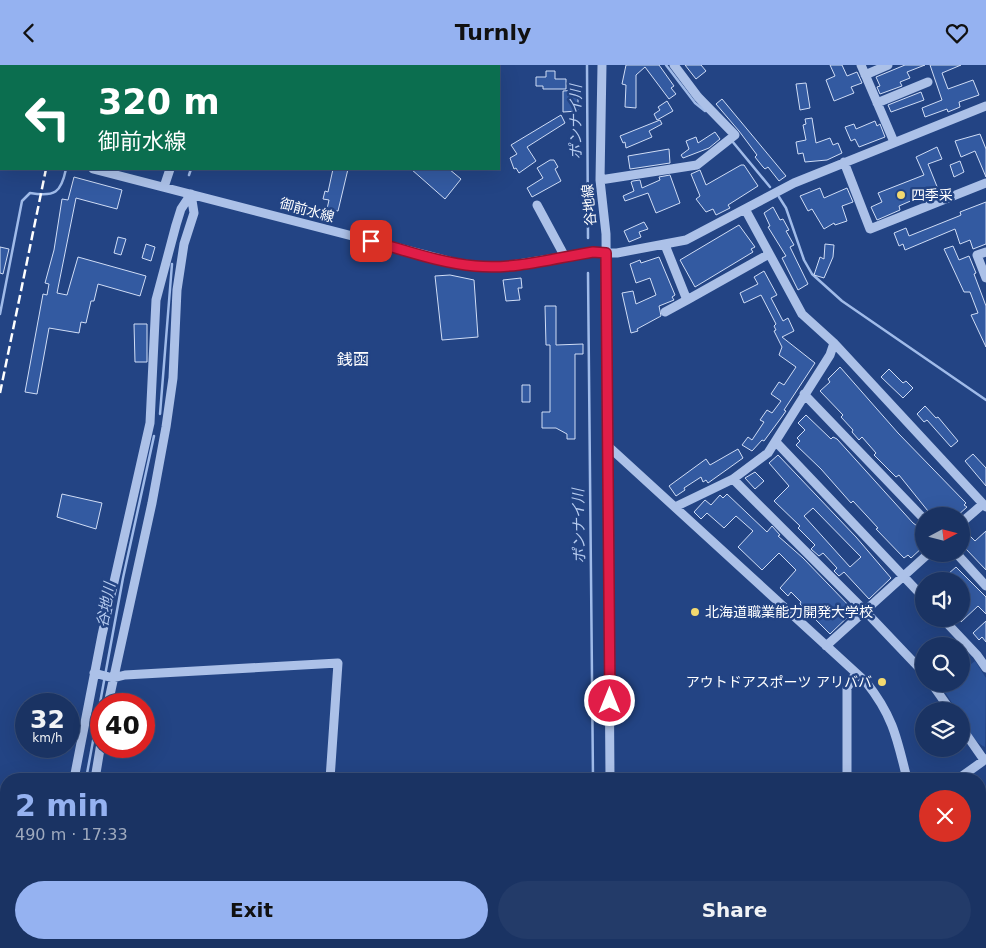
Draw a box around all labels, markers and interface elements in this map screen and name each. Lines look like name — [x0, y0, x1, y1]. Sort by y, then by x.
icon: back — [15, 19, 43, 47]
icon: heart — [943, 19, 971, 47]
text: Turnly — [455, 20, 531, 45]
text: 320 m — [98, 82, 220, 122]
water label: ポンナイ川 — [567, 83, 585, 160]
icon: left — [15, 85, 80, 150]
text: 御前水線 — [98, 129, 186, 154]
street label: 谷地線 — [579, 183, 599, 227]
place label: 四季采 — [911, 187, 953, 203]
marker: 四季采 — [895, 189, 907, 201]
street label: 御前水線 — [278, 195, 336, 225]
pin — [350, 220, 392, 262]
icon: arrive — [357, 227, 385, 255]
district label: 銭函 — [337, 350, 369, 369]
water label: ポンナイ川 — [569, 486, 589, 564]
north arrow — [915, 507, 970, 563]
map controls — [915, 507, 970, 757]
button: sound — [915, 572, 970, 627]
water label: 谷地川 — [93, 579, 119, 629]
place label: 北海道職業能力開発大学校 — [705, 604, 873, 620]
marker: 北海道職業能力開発大学校 — [689, 606, 701, 618]
button: search — [915, 637, 970, 692]
position arrow — [583, 674, 635, 726]
place label: アウトドアスポーツ アリババ — [686, 674, 872, 690]
marker: アウトドアスポーツ アリババ — [876, 676, 888, 688]
speed limit sign: 40 — [90, 693, 155, 758]
button: layers — [915, 702, 970, 757]
text: 32 — [30, 705, 65, 734]
text: km/h — [32, 731, 63, 745]
text: 2 min — [15, 788, 109, 823]
button: close — [919, 790, 971, 842]
text: 490 m · 17:33 — [15, 825, 128, 844]
button: Exit — [15, 881, 488, 939]
button: Share — [498, 881, 971, 939]

